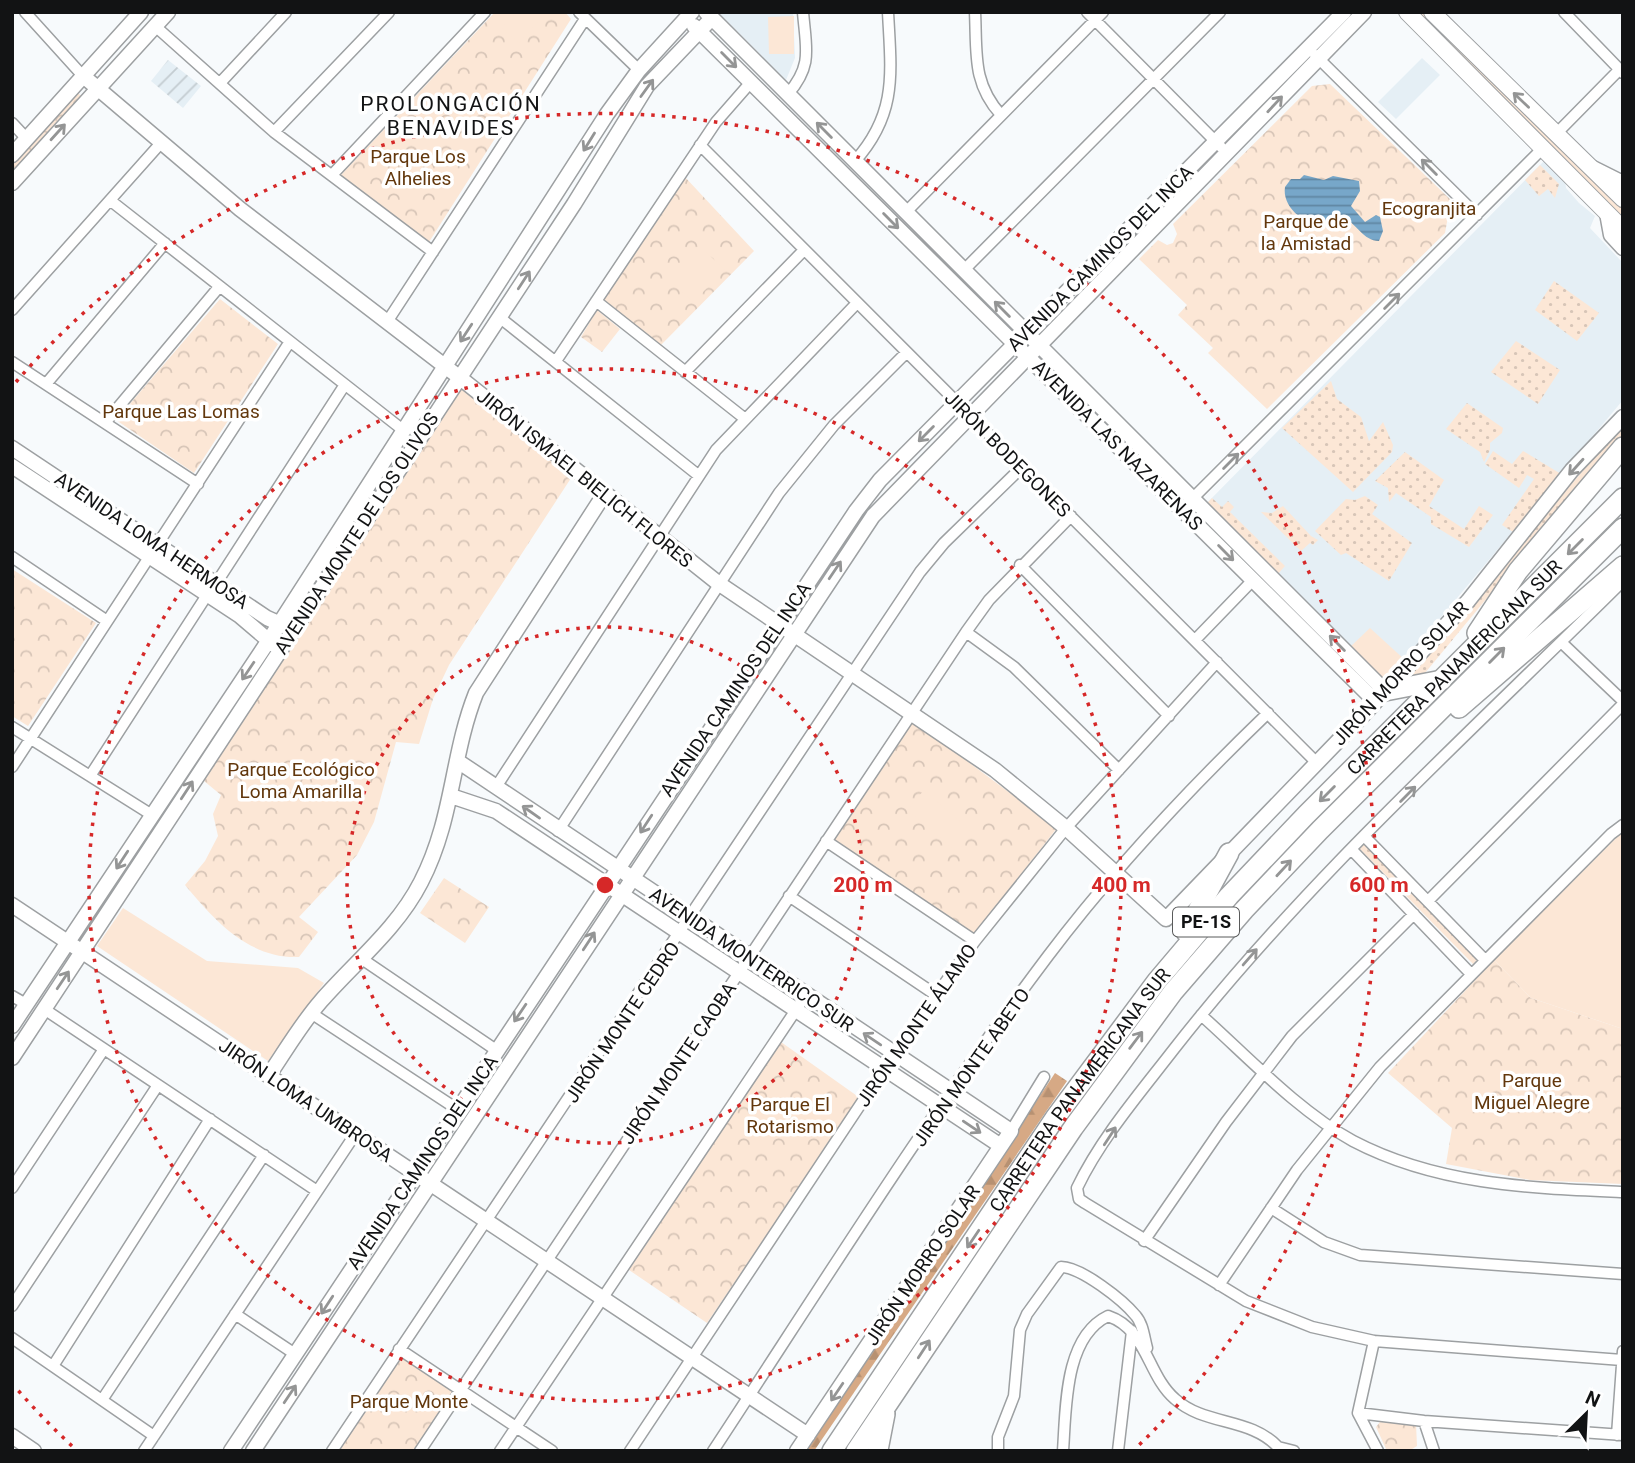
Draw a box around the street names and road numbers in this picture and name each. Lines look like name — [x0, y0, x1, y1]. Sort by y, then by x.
street label: AVENIDA CAMINOS DEL INCA — [1003, 160, 1199, 356]
street label: AVENIDA LAS NAZARENAS — [1028, 355, 1208, 535]
street label: JIRÓN ISMAEL BIELICH FLORES — [472, 384, 697, 573]
street label: JIRÓN BODEGONES — [940, 387, 1075, 522]
street label: AVENIDA MONTE DE LOS OLIVOS — [269, 408, 443, 659]
street label: AVENIDA LOMA HERMOSA — [51, 467, 253, 614]
street label: CARRETERA PANAMERICANA SUR — [1342, 555, 1567, 780]
street label: AVENIDA CAMINOS DEL INCA — [655, 577, 816, 801]
street label: JIRÓN MORRO SOLAR — [1328, 596, 1473, 750]
street label: AVENIDA MONTERRICO SUR — [645, 882, 859, 1037]
road number: PE-1S — [1173, 908, 1239, 937]
street label: JIRÓN MONTE CEDRO — [560, 938, 685, 1107]
street label: JIRÓN MONTE ÁLAMO — [852, 939, 981, 1111]
street label: CARRETERA PANAMERICANA SUR — [985, 963, 1175, 1216]
street label: JIRÓN MONTE CAOBA — [616, 977, 742, 1149]
street label: JIRÓN MONTE ABETO — [908, 984, 1035, 1151]
street label: JIRÓN LOMA UMBROSA — [215, 1034, 397, 1167]
street label: AVENIDA CAMINOS DEL INCA — [342, 1050, 503, 1274]
street label: JIRÓN MORRO SOLAR — [860, 1181, 985, 1350]

